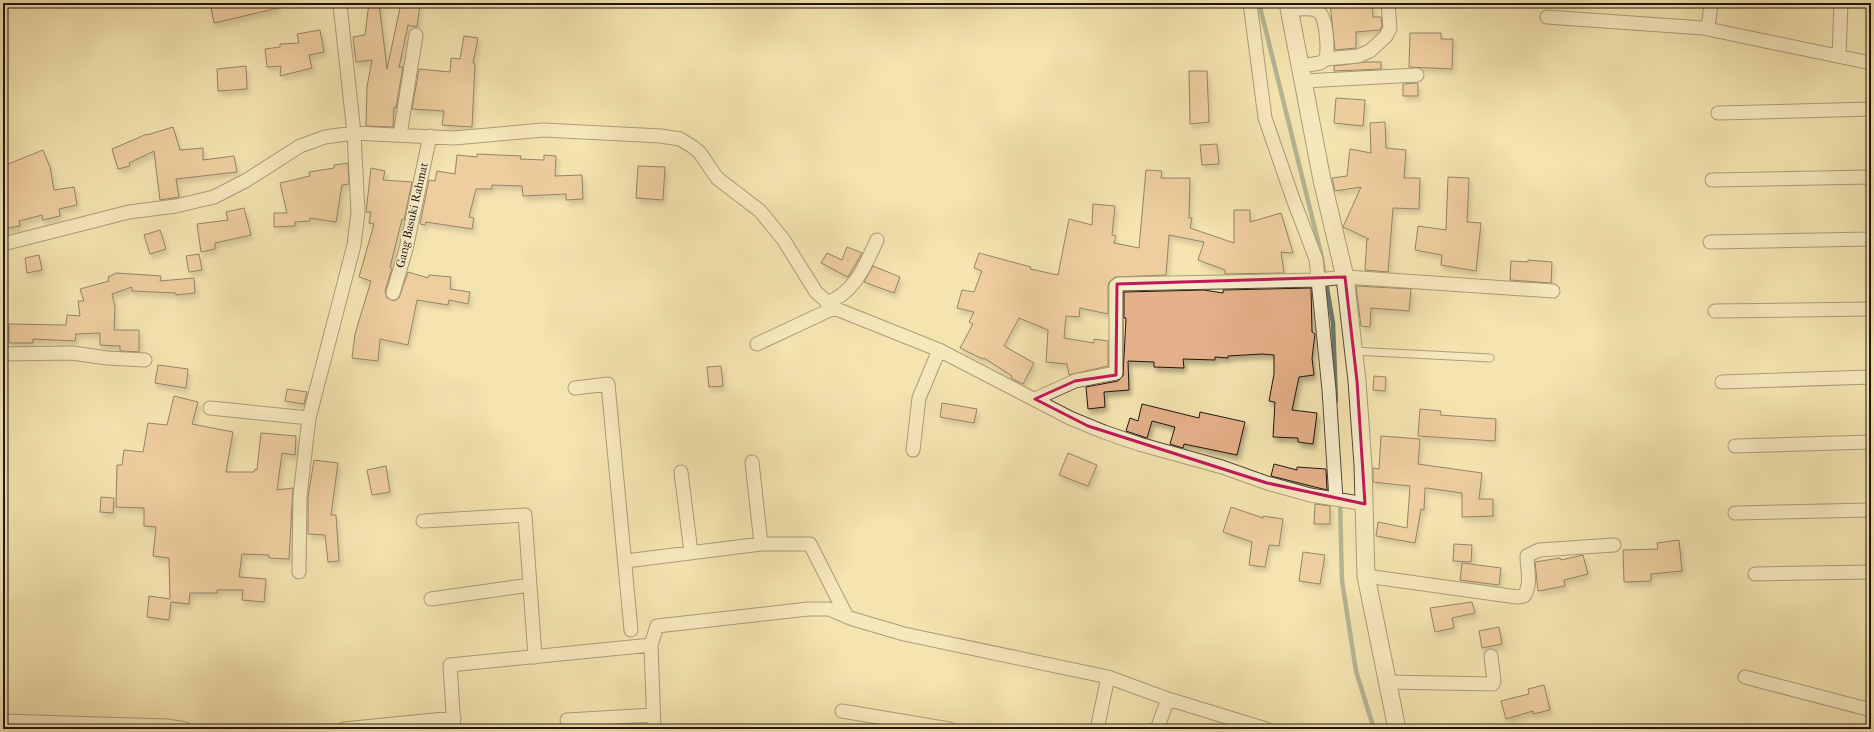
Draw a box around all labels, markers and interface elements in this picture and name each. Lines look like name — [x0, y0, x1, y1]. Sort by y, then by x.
street label: Gang Basuki Rahmat — [393, 160, 431, 269]

